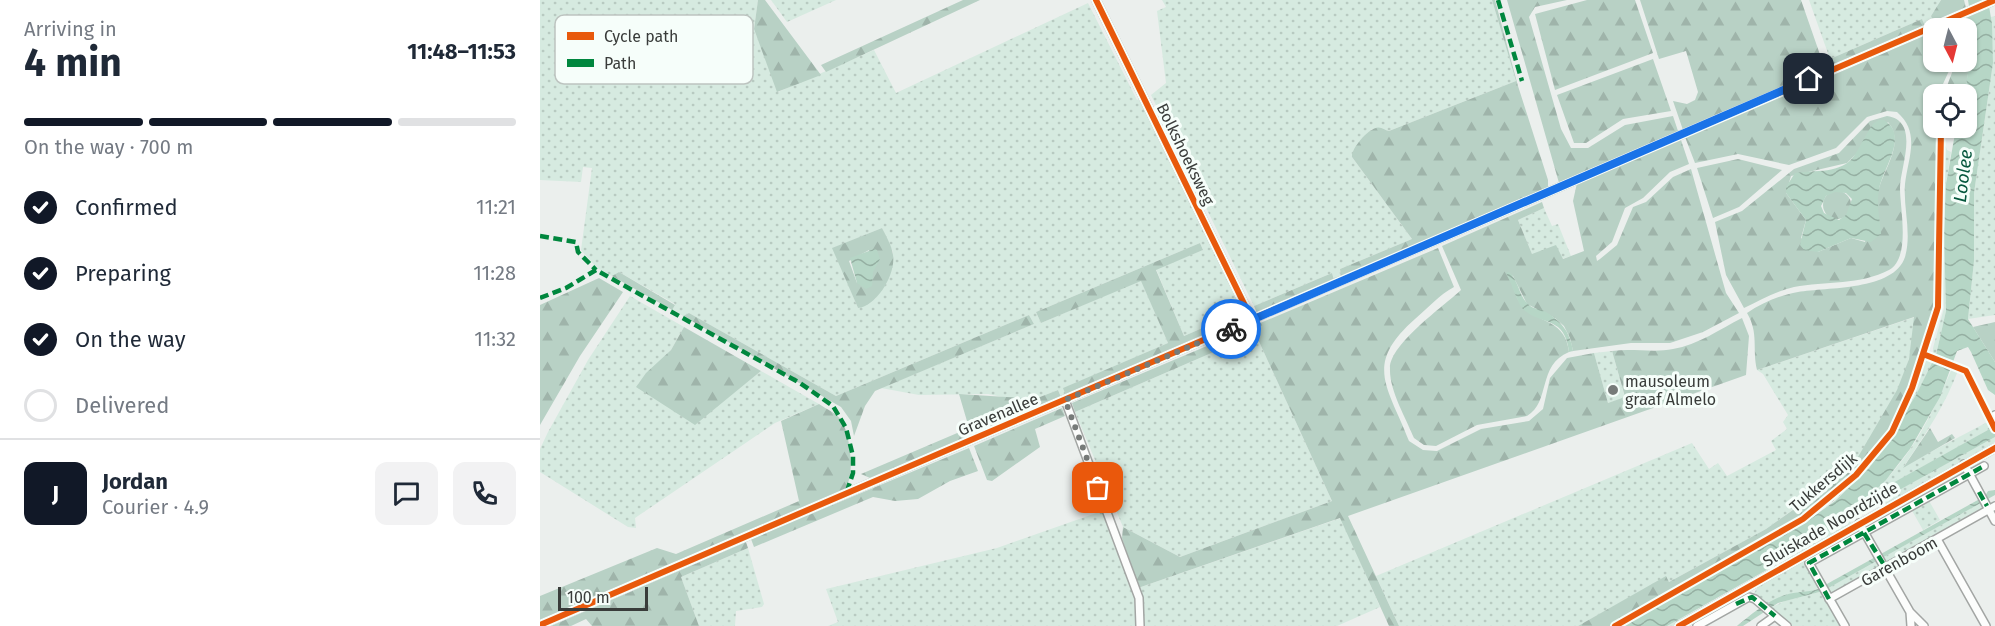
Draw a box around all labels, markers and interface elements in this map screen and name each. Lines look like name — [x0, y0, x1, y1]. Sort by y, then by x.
legend — [555, 15, 753, 84]
text: Arriving in — [24, 17, 117, 41]
north arrow — [1923, 18, 1977, 72]
map controls — [1923, 18, 1977, 138]
text: Cycle path — [604, 27, 678, 46]
text: 11:48–11:53 — [407, 38, 516, 65]
text: 4 min — [24, 40, 122, 86]
pin — [1783, 53, 1834, 104]
text: Path — [604, 54, 636, 73]
icon: home — [1792, 62, 1825, 95]
button: locate — [1923, 84, 1977, 138]
street label: Bolkshoeksweg — [1153, 100, 1219, 209]
text: On the way · 700 m — [24, 135, 193, 159]
water label: Loolee — [1949, 148, 1977, 204]
icon: check — [24, 191, 57, 224]
text: Confirmed — [75, 194, 178, 221]
text: 11:21 — [476, 195, 516, 219]
icon: check — [24, 257, 57, 290]
text: Preparing — [75, 260, 171, 287]
text: 11:28 — [473, 261, 516, 285]
courier — [1201, 299, 1261, 359]
icon: bike — [1215, 313, 1248, 346]
icon: check — [24, 323, 57, 356]
text: On the way — [75, 326, 186, 353]
text: 11:32 — [474, 327, 516, 351]
place label: mausoleum graaf Almelo — [1625, 372, 1716, 409]
marker: mausoleum graaf Almelo — [1606, 383, 1620, 397]
street label: Gravenallee — [955, 389, 1041, 440]
text: Delivered — [75, 392, 170, 419]
street label: Tukkersdijk — [1786, 448, 1861, 516]
button: chat — [375, 462, 438, 525]
button: phone — [453, 462, 516, 525]
pin — [1072, 462, 1123, 513]
text: Jordan — [102, 468, 168, 495]
icon: bag — [1081, 471, 1114, 504]
street label: Sluiskade Noordzijde — [1759, 478, 1901, 571]
text: J — [52, 480, 59, 507]
text: Courier · 4.9 — [102, 495, 209, 519]
street label: Garenboom — [1858, 533, 1941, 590]
scale bar — [558, 584, 648, 612]
text: 100 m — [567, 588, 610, 607]

